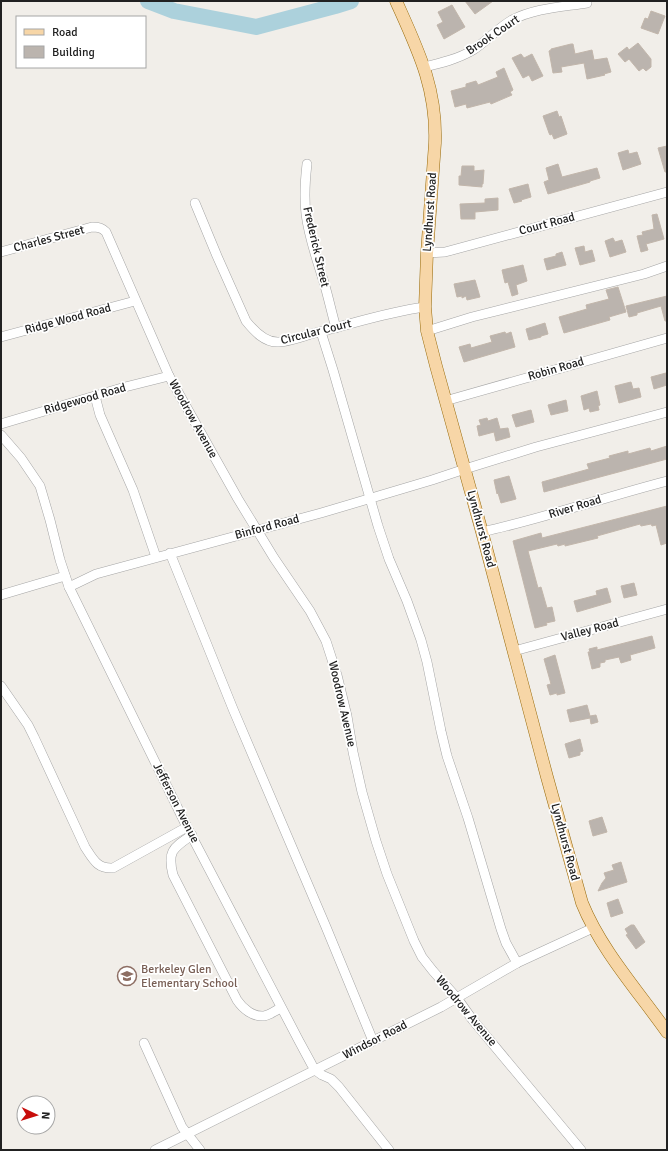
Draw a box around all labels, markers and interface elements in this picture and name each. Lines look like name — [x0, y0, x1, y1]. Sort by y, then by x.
street label: Brook Court — [463, 12, 523, 58]
legend — [16, 16, 146, 68]
text: Road — [52, 25, 78, 40]
text: Building — [52, 45, 95, 60]
street label: Lyndhurst Road — [420, 172, 440, 252]
street label: Frederick Street — [299, 205, 333, 289]
street label: Court Road — [517, 209, 577, 239]
street label: Charles Street — [12, 222, 86, 256]
street label: Ridge Wood Road — [23, 300, 113, 338]
street label: Circular Court — [279, 316, 353, 348]
street label: Robin Road — [526, 354, 586, 384]
street label: Woodrow Avenue — [165, 377, 221, 461]
street label: Ridgewood Road — [42, 380, 128, 418]
street label: Lyndhurst Road — [463, 489, 499, 569]
street label: River Road — [547, 492, 603, 522]
street label: Binford Road — [233, 511, 301, 543]
street label: Valley Road — [560, 615, 620, 645]
street label: Woodrow Avenue — [325, 660, 359, 748]
street label: Jefferson Avenue — [149, 761, 203, 845]
street label: Lyndhurst Road — [547, 802, 583, 882]
place label: Berkeley Glen Elementary School — [141, 962, 238, 991]
school or university icon: Berkeley Glen Elementary School — [116, 965, 138, 987]
street label: Woodrow Avenue — [432, 973, 500, 1049]
street label: Windsor Road — [340, 1017, 410, 1063]
north arrow — [16, 1095, 56, 1135]
text: N — [39, 1111, 52, 1120]

